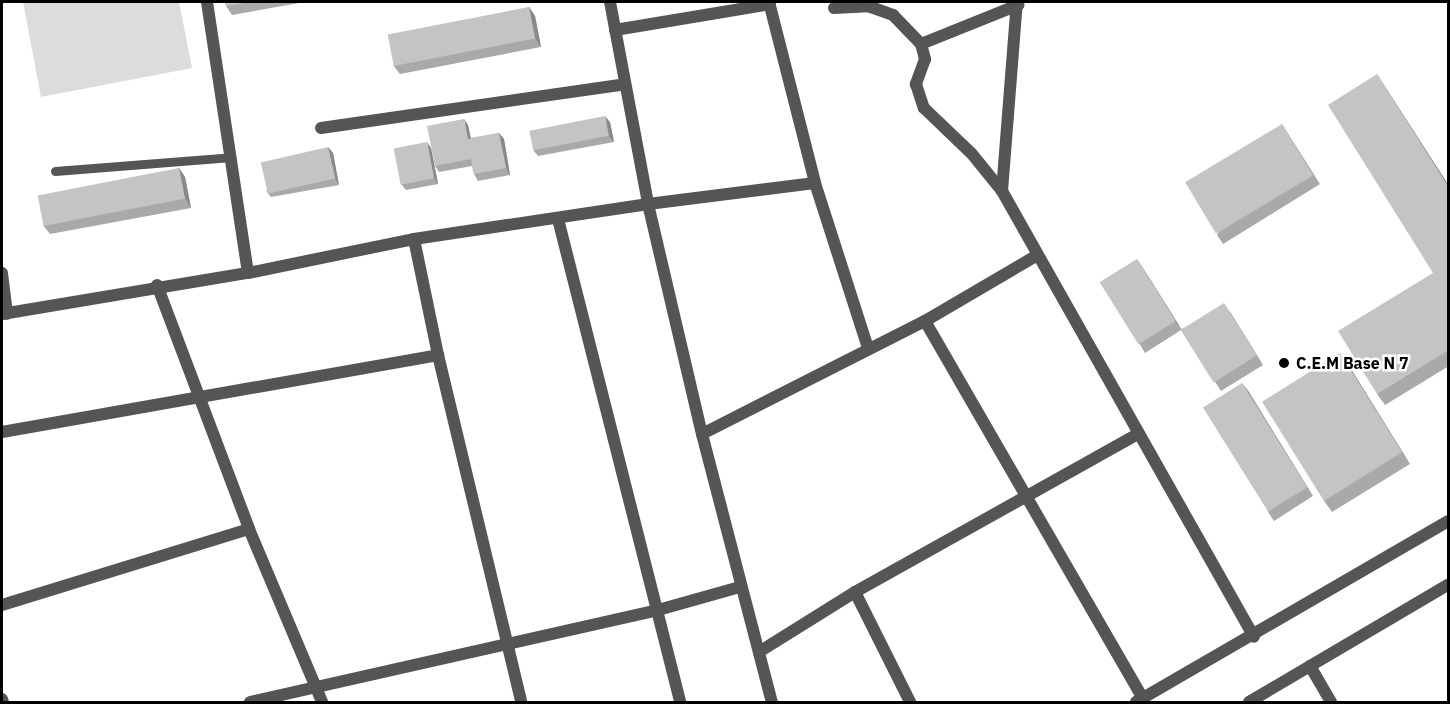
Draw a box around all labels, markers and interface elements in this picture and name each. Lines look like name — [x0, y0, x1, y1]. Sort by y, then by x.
place label: C.E.M Base N 7 — [1296, 353, 1408, 373]
marker: C.E.M Base N 7 — [1277, 356, 1291, 370]

